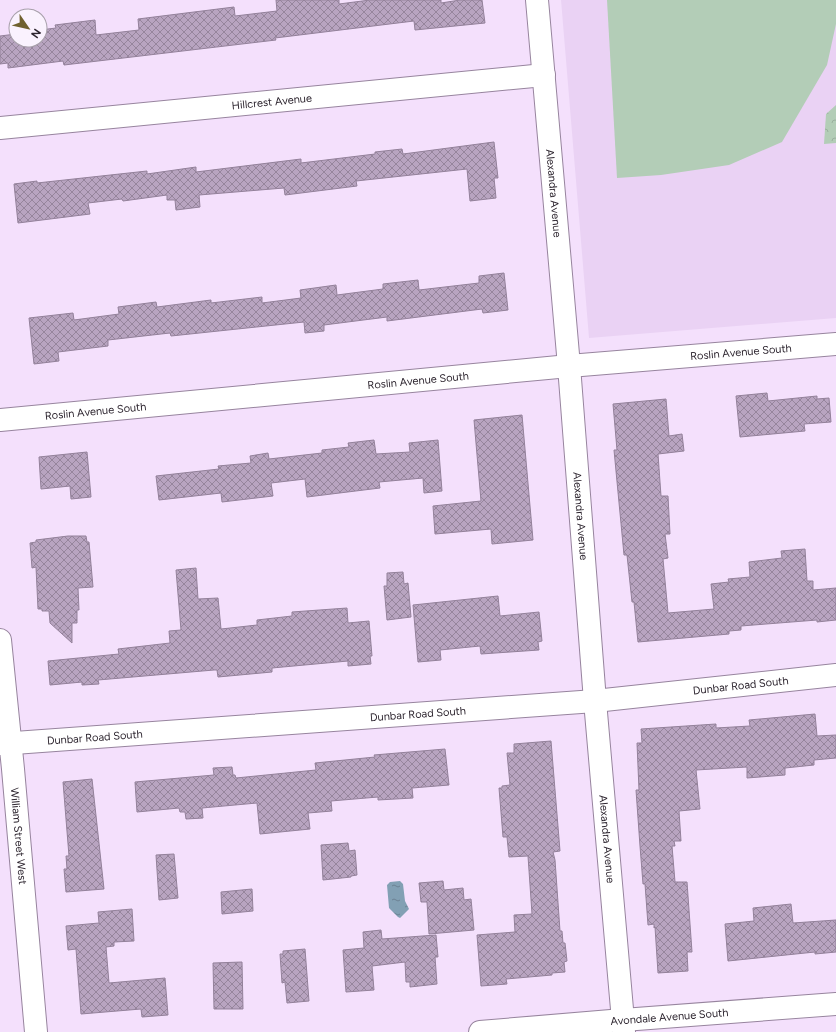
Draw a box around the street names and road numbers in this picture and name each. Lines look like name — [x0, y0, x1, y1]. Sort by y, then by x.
street label: Hillcrest Avenue — [231, 92, 313, 112]
street label: Alexandra Avenue — [543, 149, 564, 238]
street label: Roslin Avenue South — [690, 342, 792, 363]
street label: Roslin Avenue South — [367, 370, 469, 392]
street label: Roslin Avenue South — [44, 400, 147, 423]
street label: Alexandra Avenue — [570, 472, 590, 561]
street label: Dunbar Road South — [692, 674, 789, 697]
street label: Dunbar Road South — [370, 704, 466, 724]
street label: Dunbar Road South — [46, 728, 143, 748]
street label: William Street West — [8, 787, 29, 885]
street label: Alexandra Avenue — [596, 794, 617, 884]
street label: Avondale Avenue South — [610, 1006, 729, 1028]

